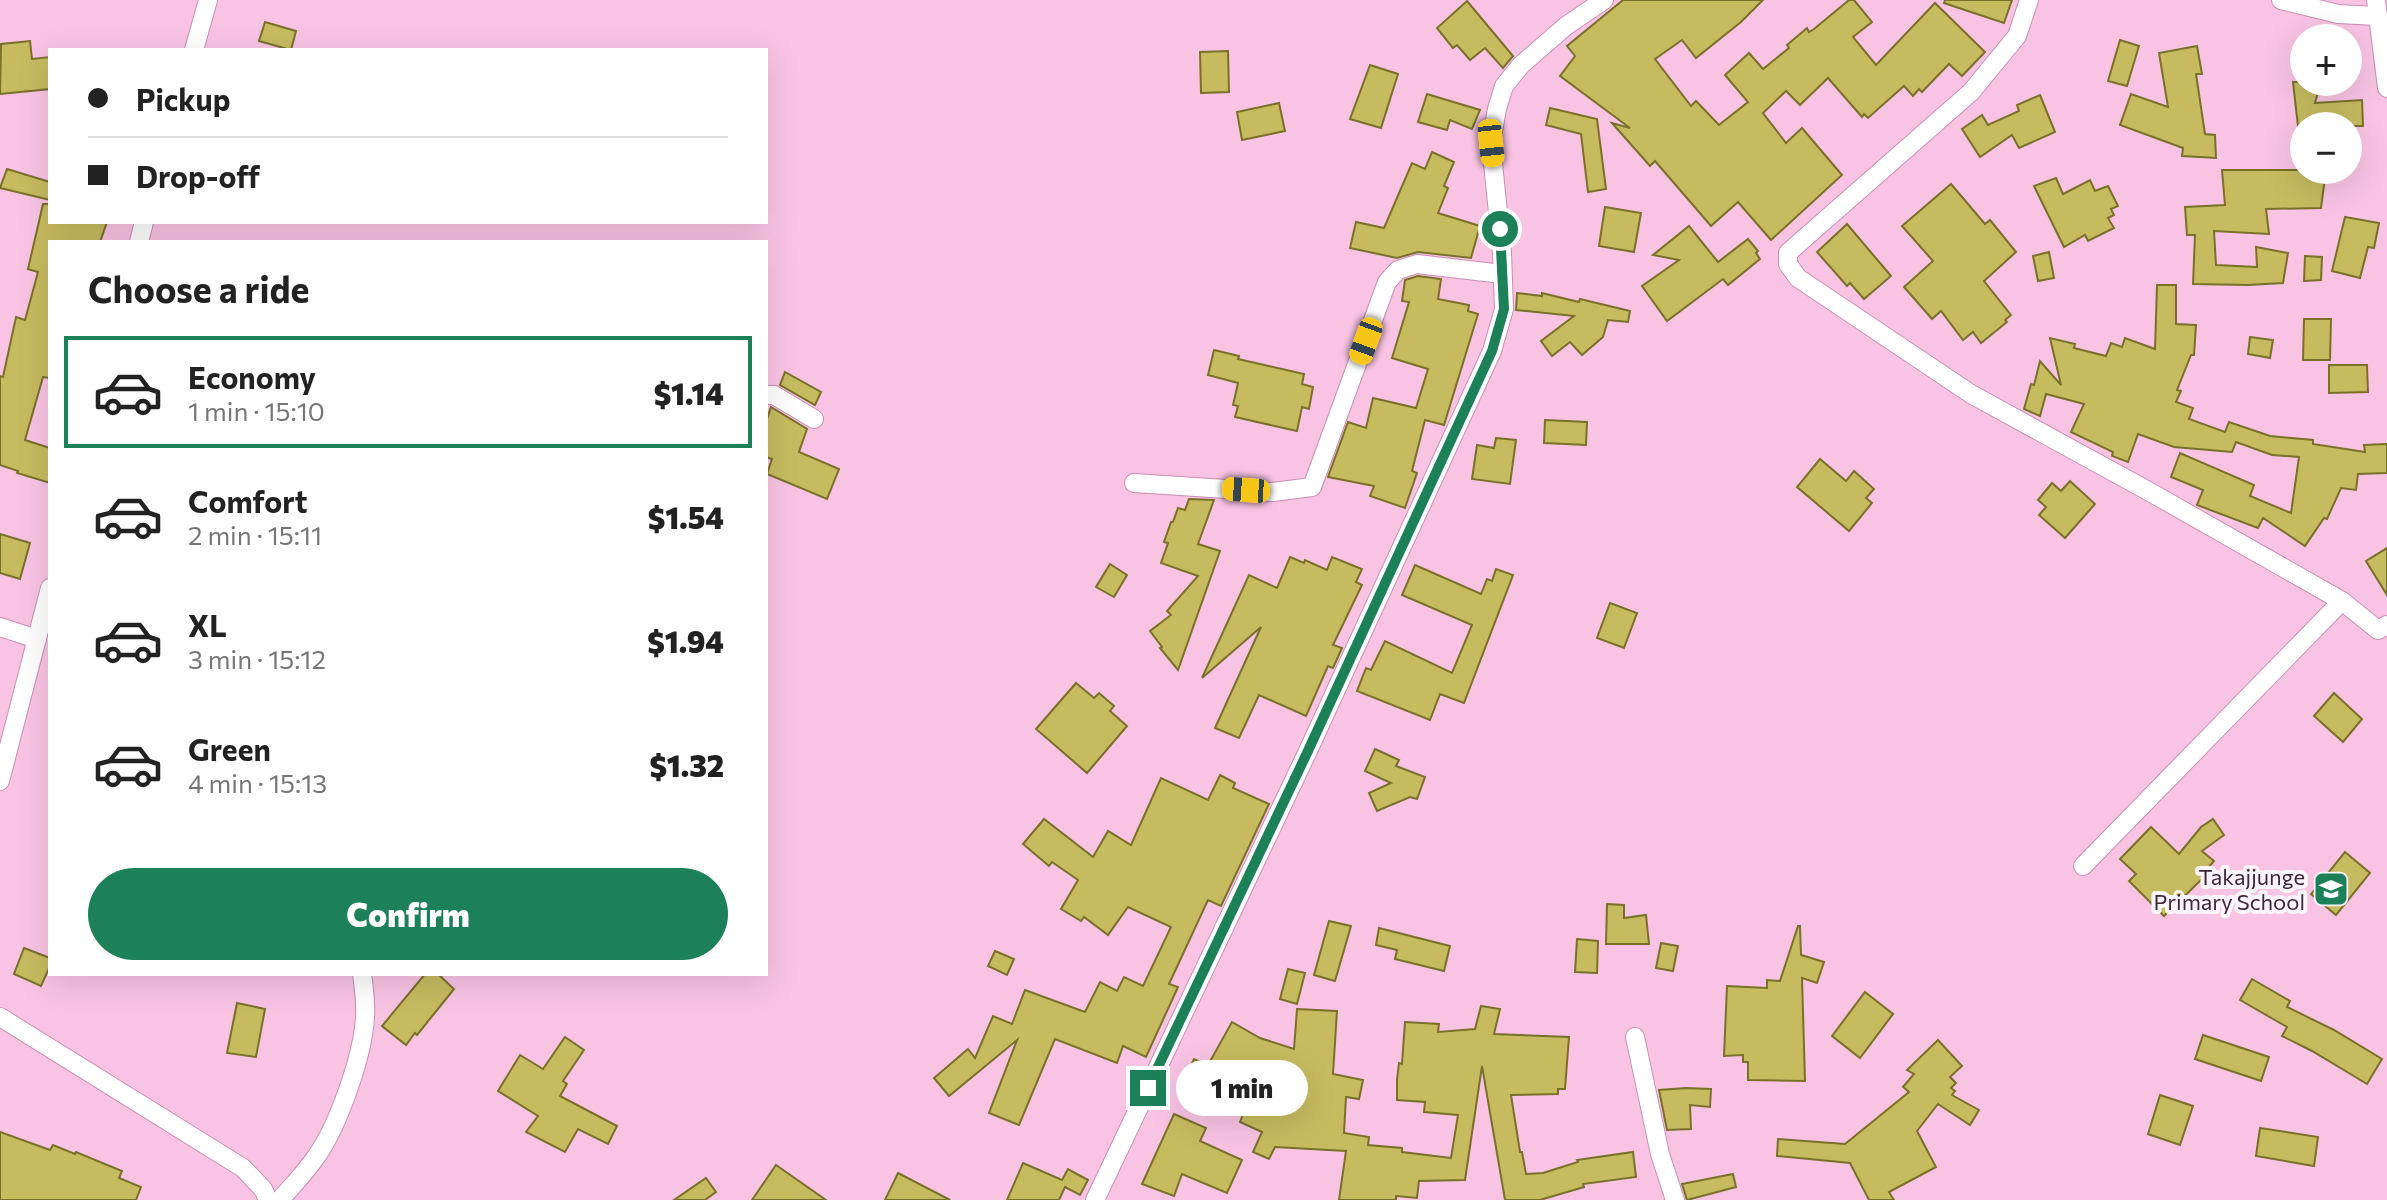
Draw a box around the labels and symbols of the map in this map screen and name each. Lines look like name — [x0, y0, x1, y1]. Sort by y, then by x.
car — [1477, 118, 1505, 168]
route start — [1482, 211, 1518, 247]
car — [1347, 314, 1385, 368]
car — [1221, 476, 1271, 504]
place label: Takajjunge Primary School — [2153, 863, 2305, 915]
school or university icon: Takajjunge Primary School — [2312, 870, 2350, 908]
callout: 1 min — [1176, 1060, 1308, 1116]
route end — [1130, 1070, 1166, 1106]

